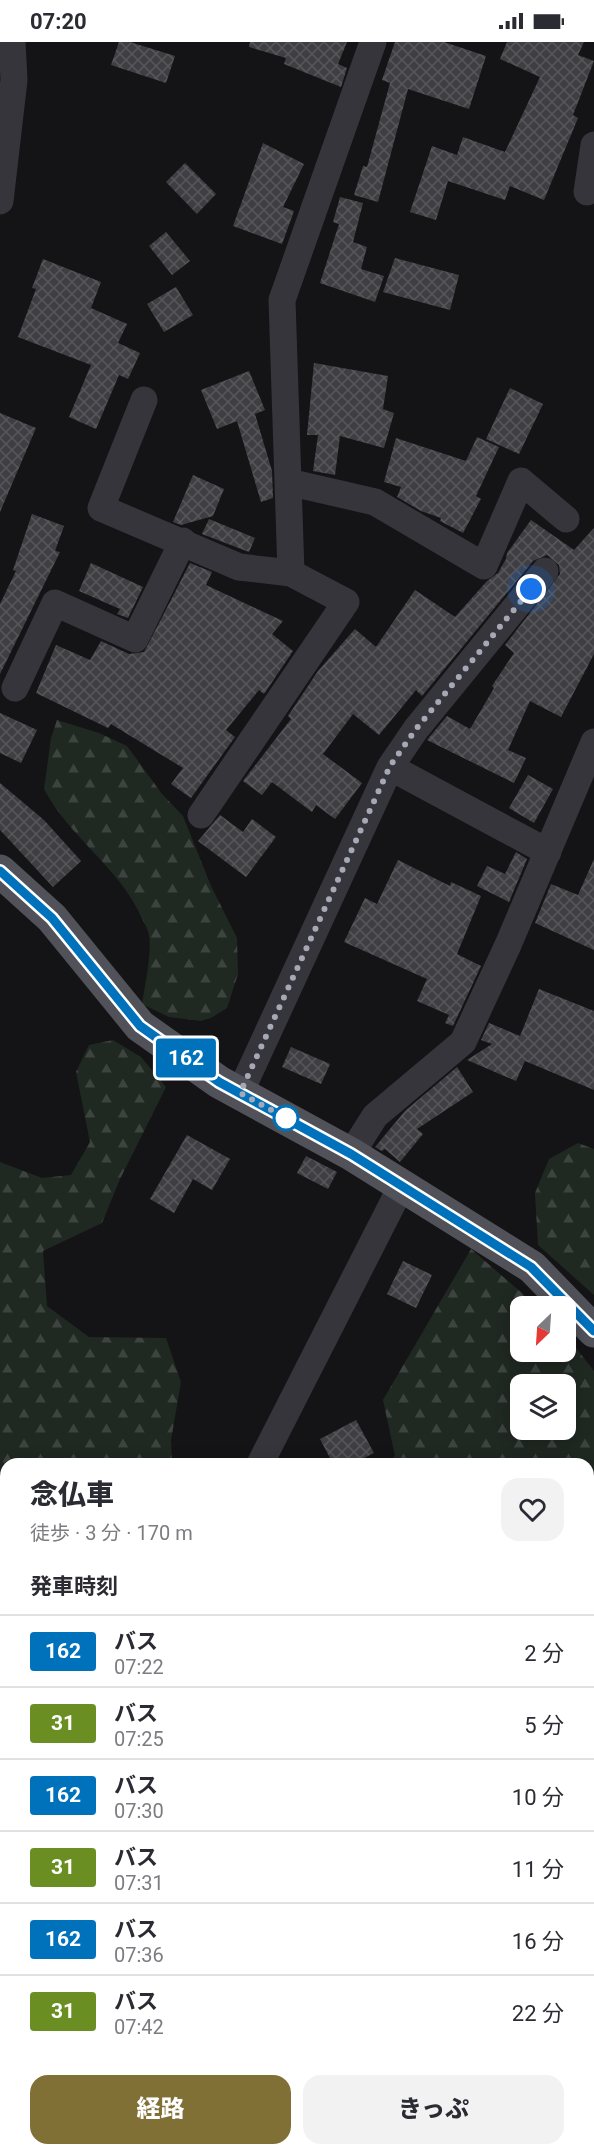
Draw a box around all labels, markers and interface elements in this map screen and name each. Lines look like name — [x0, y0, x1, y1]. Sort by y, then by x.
text: 07:20 — [30, 9, 87, 34]
your location — [516, 574, 546, 604]
line badge: 162 — [152, 1038, 220, 1078]
text: 162 — [168, 1046, 204, 1070]
unlabelled marker — [273, 1105, 299, 1131]
north arrow — [510, 1296, 576, 1362]
map controls — [510, 1296, 576, 1440]
button: layers — [510, 1374, 576, 1440]
text: 念仏車 — [30, 1478, 114, 1511]
button: heart — [501, 1478, 564, 1541]
text: 徒歩 · 3 分 · 170 m — [30, 1521, 193, 1545]
text: 発車時刻 — [30, 1574, 118, 1599]
text: バス — [114, 1629, 158, 1654]
text: 162 — [45, 1639, 81, 1663]
text: 2 分 — [524, 1641, 564, 1666]
text: 07:22 — [114, 1655, 164, 1679]
text: バス — [114, 1701, 158, 1726]
text: 31 — [51, 1711, 75, 1735]
text: 5 分 — [524, 1713, 564, 1738]
text: 07:25 — [114, 1727, 164, 1751]
text: バス — [114, 1773, 158, 1798]
text: 162 — [45, 1783, 81, 1807]
text: 10 分 — [512, 1785, 564, 1810]
text: 07:30 — [114, 1799, 164, 1823]
text: バス — [114, 1845, 158, 1870]
text: 31 — [51, 1855, 75, 1879]
text: 11 分 — [512, 1857, 564, 1882]
text: 07:31 — [114, 1871, 164, 1895]
text: バス — [114, 1917, 158, 1942]
text: 162 — [45, 1927, 81, 1951]
text: 16 分 — [512, 1929, 564, 1954]
text: 07:36 — [114, 1943, 164, 1967]
text: バス — [114, 1989, 158, 2014]
text: 31 — [51, 1999, 75, 2023]
text: 22 分 — [512, 2001, 564, 2026]
text: 07:42 — [114, 2015, 164, 2039]
button: 経路 — [30, 2075, 291, 2144]
button: きっぷ — [303, 2075, 564, 2144]

